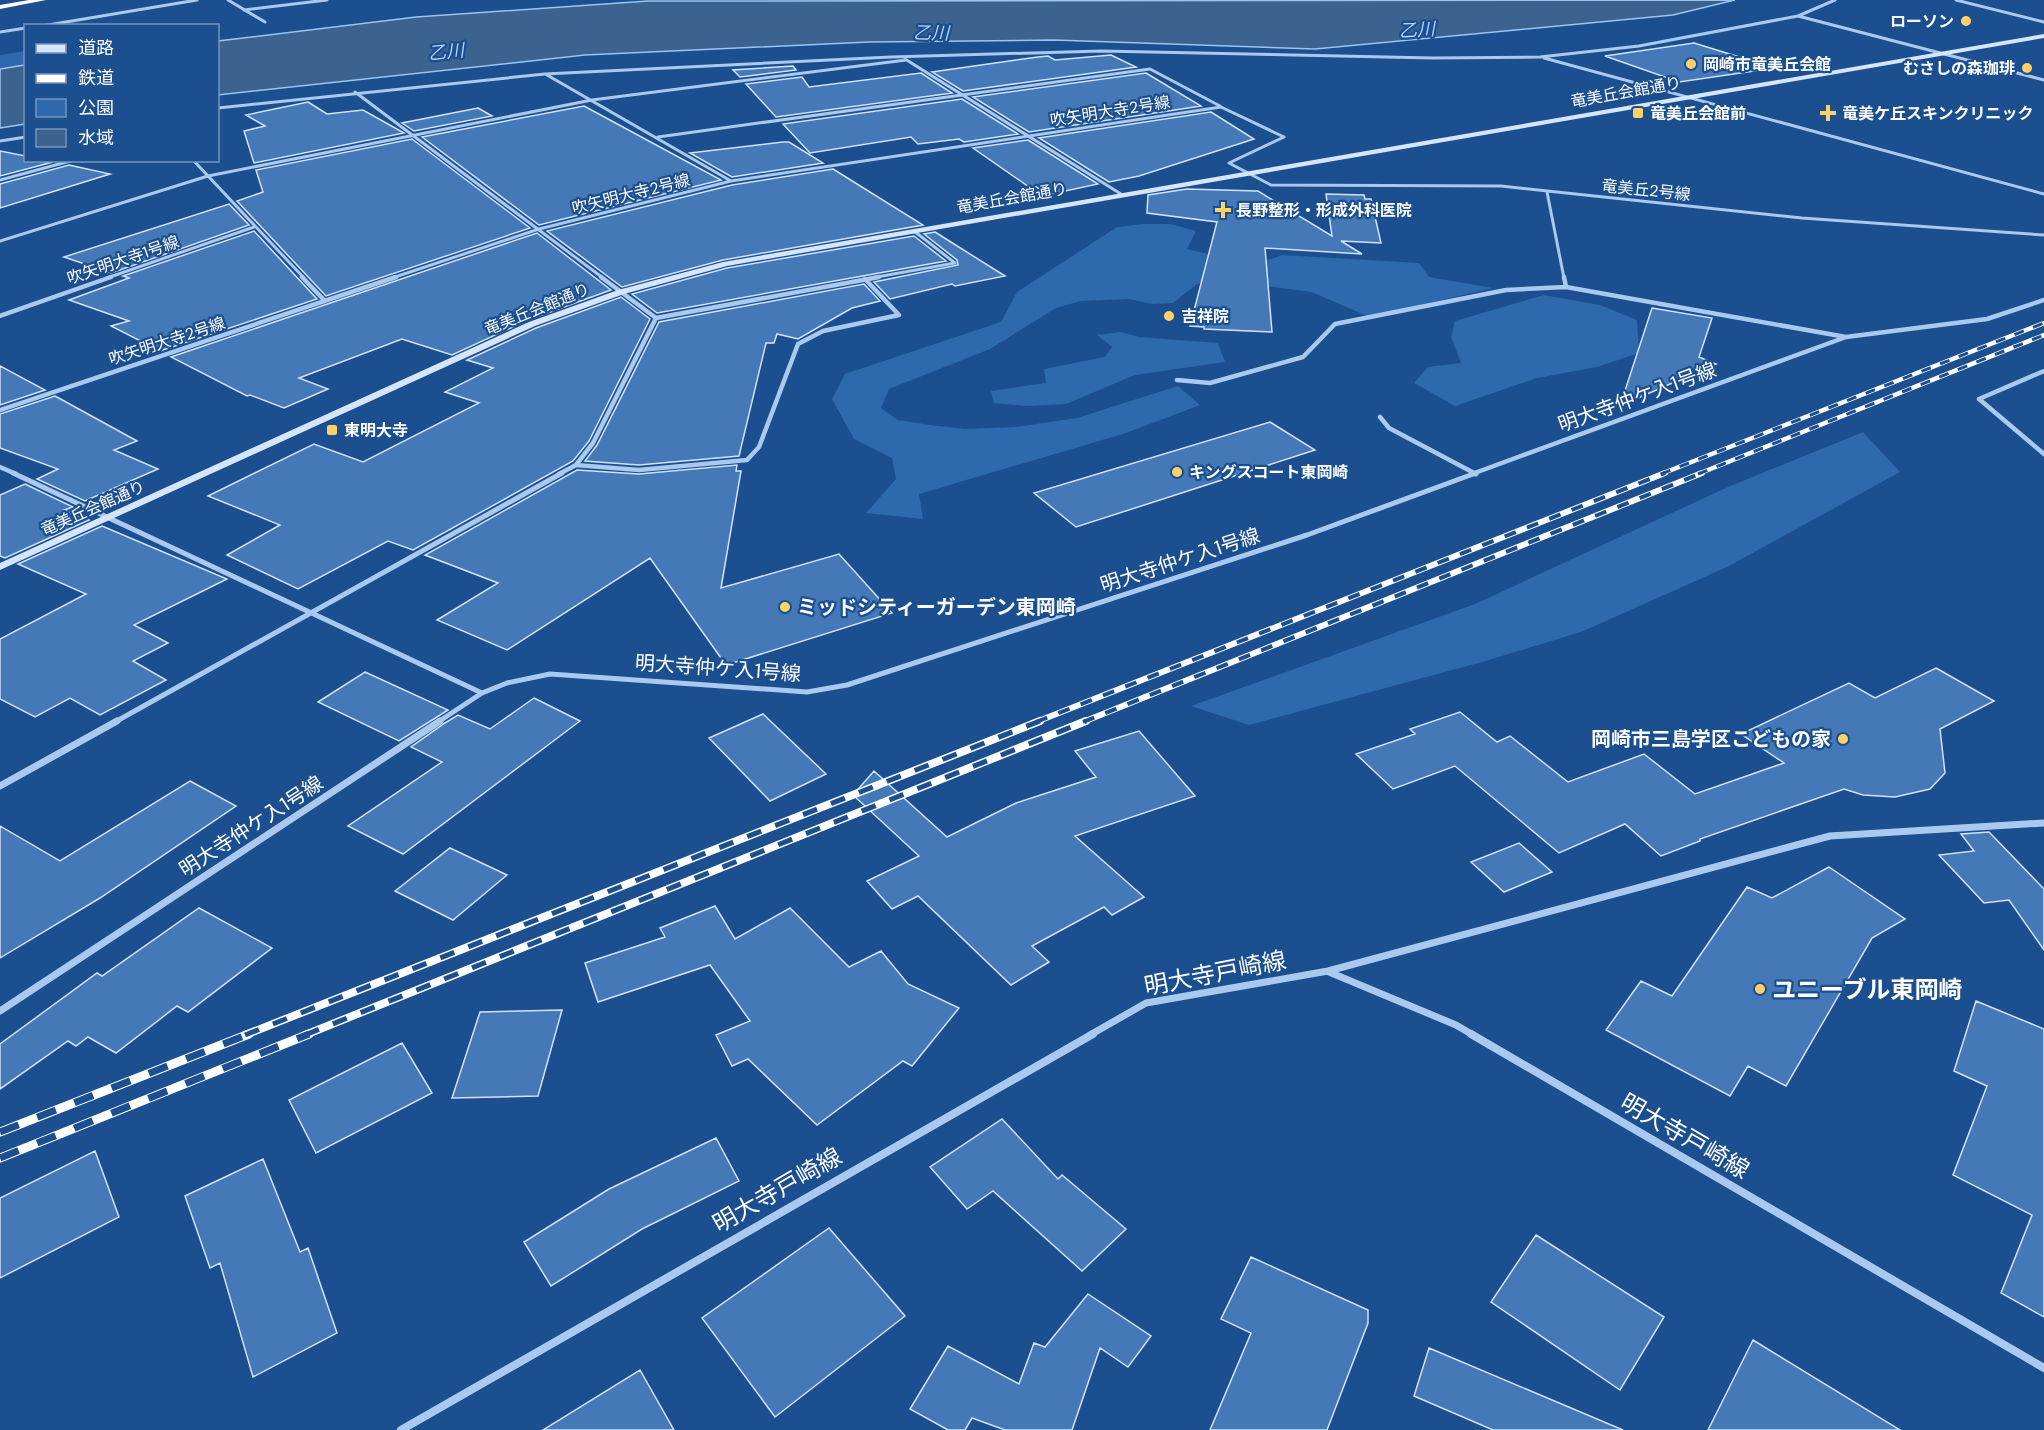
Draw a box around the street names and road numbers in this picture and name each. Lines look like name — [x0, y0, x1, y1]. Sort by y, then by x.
street label: 竜美丘会館通り — [1569, 72, 1683, 112]
street label: 吹矢明大寺2号線 — [1048, 91, 1172, 131]
street label: 吹矢明大寺2号線 — [570, 169, 692, 219]
street label: 竜美丘2号線 — [1601, 175, 1691, 205]
street label: 竜美丘会館通り — [955, 178, 1069, 218]
street label: 吹矢明大寺1号線 — [64, 231, 182, 289]
street label: 竜美丘会館通り — [481, 278, 593, 340]
street label: 吹矢明大寺2号線 — [106, 312, 228, 370]
street label: 明大寺仲ケ入1号線 — [1554, 356, 1720, 438]
street label: 竜美丘会館通り — [38, 476, 148, 540]
street label: 明大寺仲ケ入1号線 — [1097, 522, 1263, 598]
street label: 明大寺仲ケ入1号線 — [634, 649, 802, 687]
street label: 明大寺仲ケ入1号線 — [174, 770, 328, 882]
street label: 明大寺戸崎線 — [1141, 944, 1289, 1002]
street label: 明大寺戸崎線 — [1615, 1087, 1755, 1185]
street label: 明大寺戸崎線 — [707, 1141, 847, 1239]

